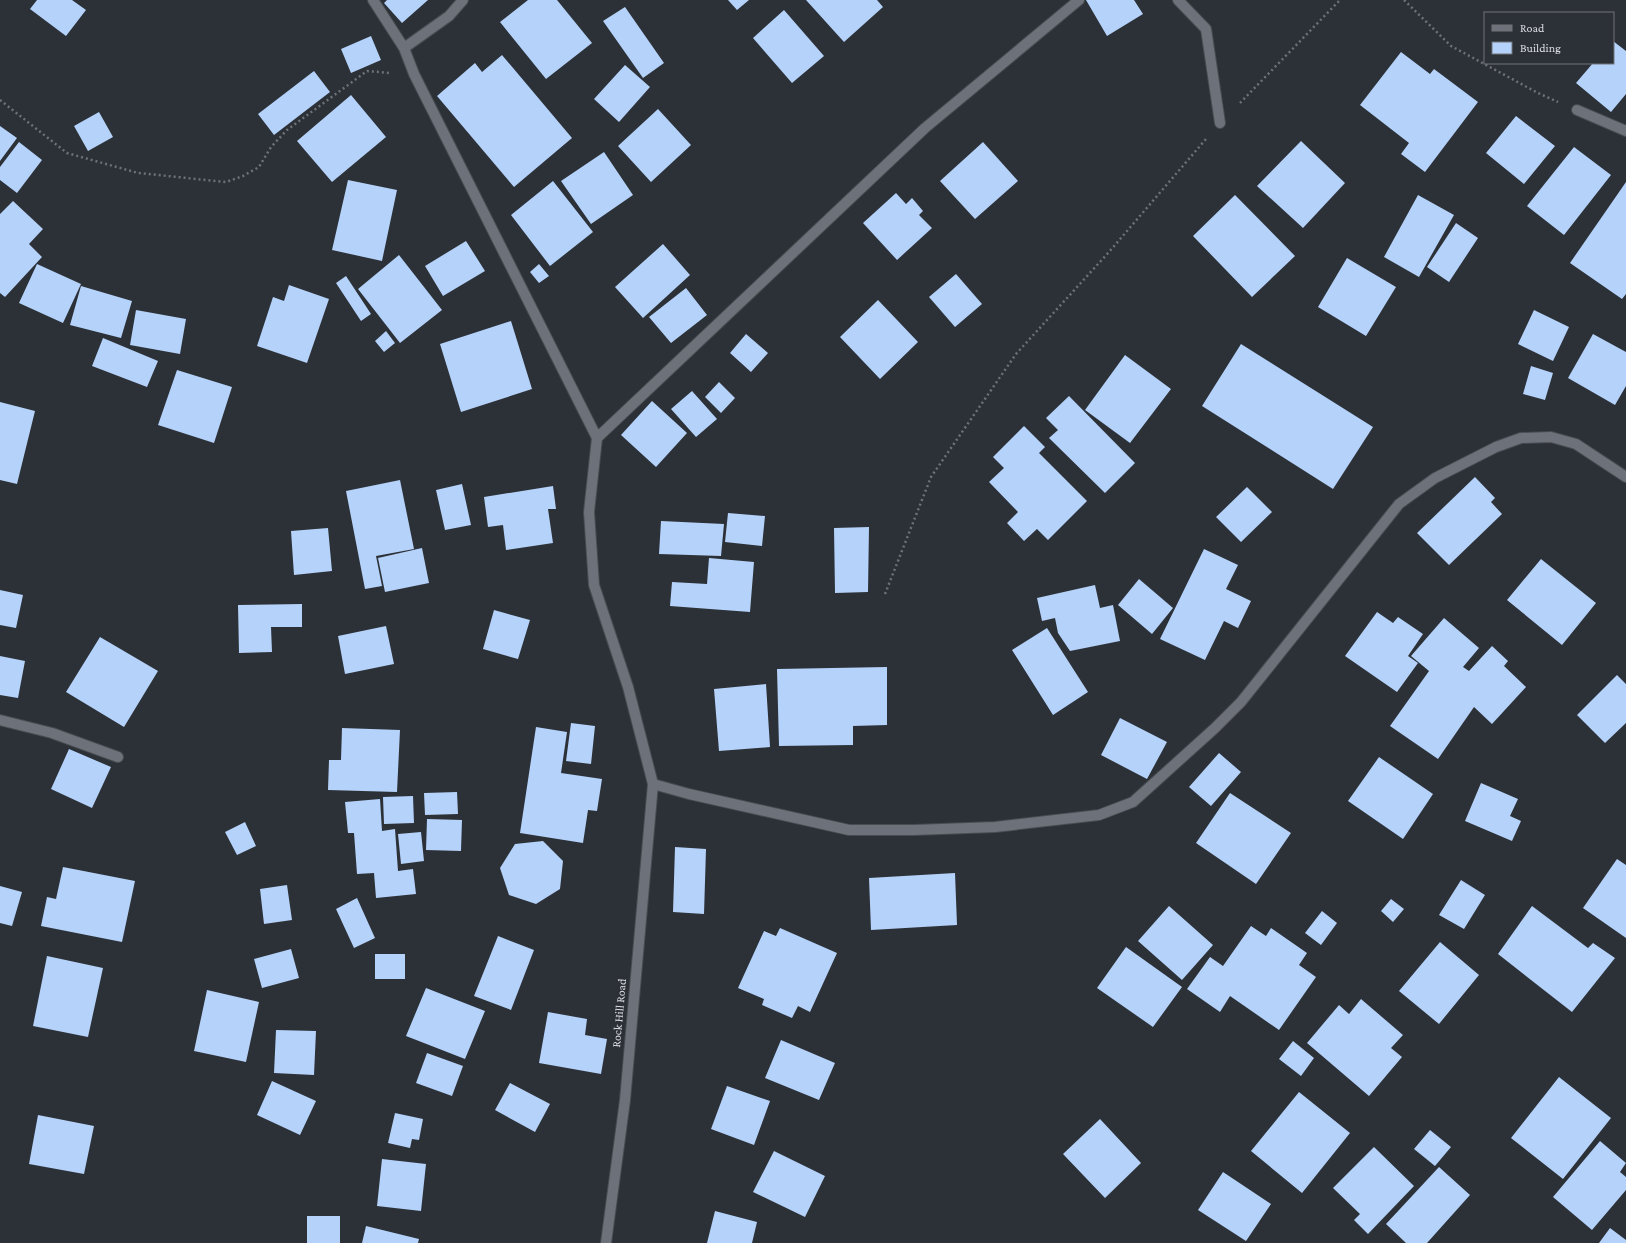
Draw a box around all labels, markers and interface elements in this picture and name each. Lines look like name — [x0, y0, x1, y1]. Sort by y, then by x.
legend — [1484, 12, 1614, 64]
text: Road — [1520, 21, 1545, 35]
text: Building — [1520, 41, 1561, 55]
street label: Rock Hill Road — [609, 977, 629, 1048]

